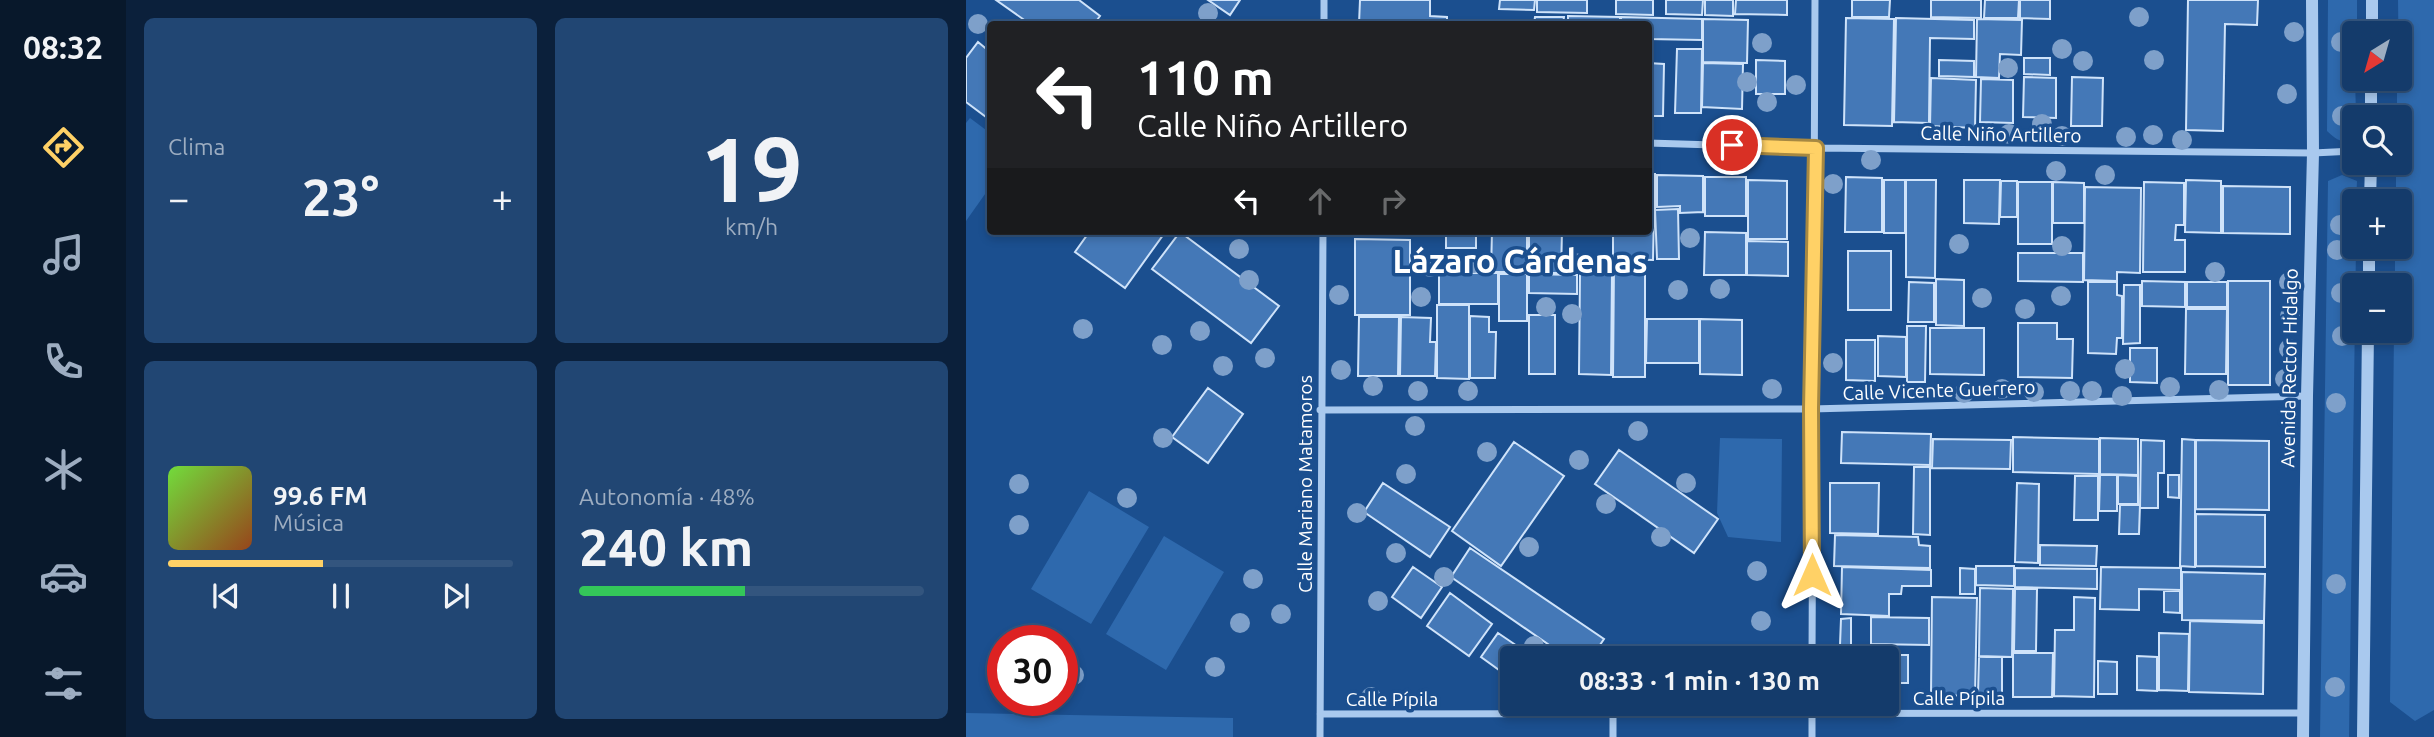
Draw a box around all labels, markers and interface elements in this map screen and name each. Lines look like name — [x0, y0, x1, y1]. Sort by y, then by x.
north arrow — [2342, 21, 2412, 91]
map controls — [2342, 21, 2412, 343]
text: 08:32 — [23, 29, 103, 65]
icon: left — [1022, 49, 1113, 140]
text: 110 m — [1137, 49, 1274, 104]
button: search — [2342, 105, 2412, 175]
text: Calle Niño Artillero — [1137, 107, 1408, 143]
pin — [1702, 115, 1762, 175]
text: 19 — [700, 117, 803, 219]
street label: Calle Niño Artillero — [1920, 122, 2082, 146]
icon: directions — [39, 123, 88, 172]
icon: arrive — [1713, 126, 1751, 164]
text: Clima — [168, 134, 225, 159]
text: 23° — [302, 168, 379, 226]
text: − — [168, 177, 189, 219]
text: + — [492, 177, 513, 219]
icon: left — [1228, 182, 1266, 220]
icon: ahead — [1301, 182, 1339, 220]
icon: right — [1374, 182, 1412, 220]
button: + — [2342, 189, 2412, 259]
text: km/h — [725, 214, 778, 239]
icon: music — [39, 230, 88, 279]
district label: Lázaro Cárdenas — [1392, 242, 1648, 279]
street label: Avenida Rector Hidalgo — [2276, 268, 2302, 468]
button: − — [2342, 273, 2412, 343]
icon: phone — [39, 337, 88, 386]
street label: Calle Mariano Matamoros — [1294, 375, 1316, 593]
street label: Calle Vicente Guerrero — [1842, 376, 2036, 404]
icon: climate — [39, 445, 88, 494]
text: 99.6 FM — [273, 481, 367, 510]
text: Autonomía · 48% — [579, 484, 755, 509]
text: Música — [273, 510, 344, 535]
text: 240 km — [579, 518, 753, 576]
position arrow — [1775, 538, 1849, 612]
icon: car — [39, 552, 88, 601]
icon: previous — [207, 577, 245, 615]
icon: pause — [322, 577, 360, 615]
icon: next — [437, 577, 475, 615]
speed limit sign: 30 — [987, 625, 1078, 716]
icon: filters — [39, 659, 88, 708]
text: 08:33 · 1 min · 130 m — [1579, 666, 1820, 695]
street label: Calle Pípila — [1913, 687, 2005, 709]
street label: Calle Pípila — [1346, 688, 1438, 710]

